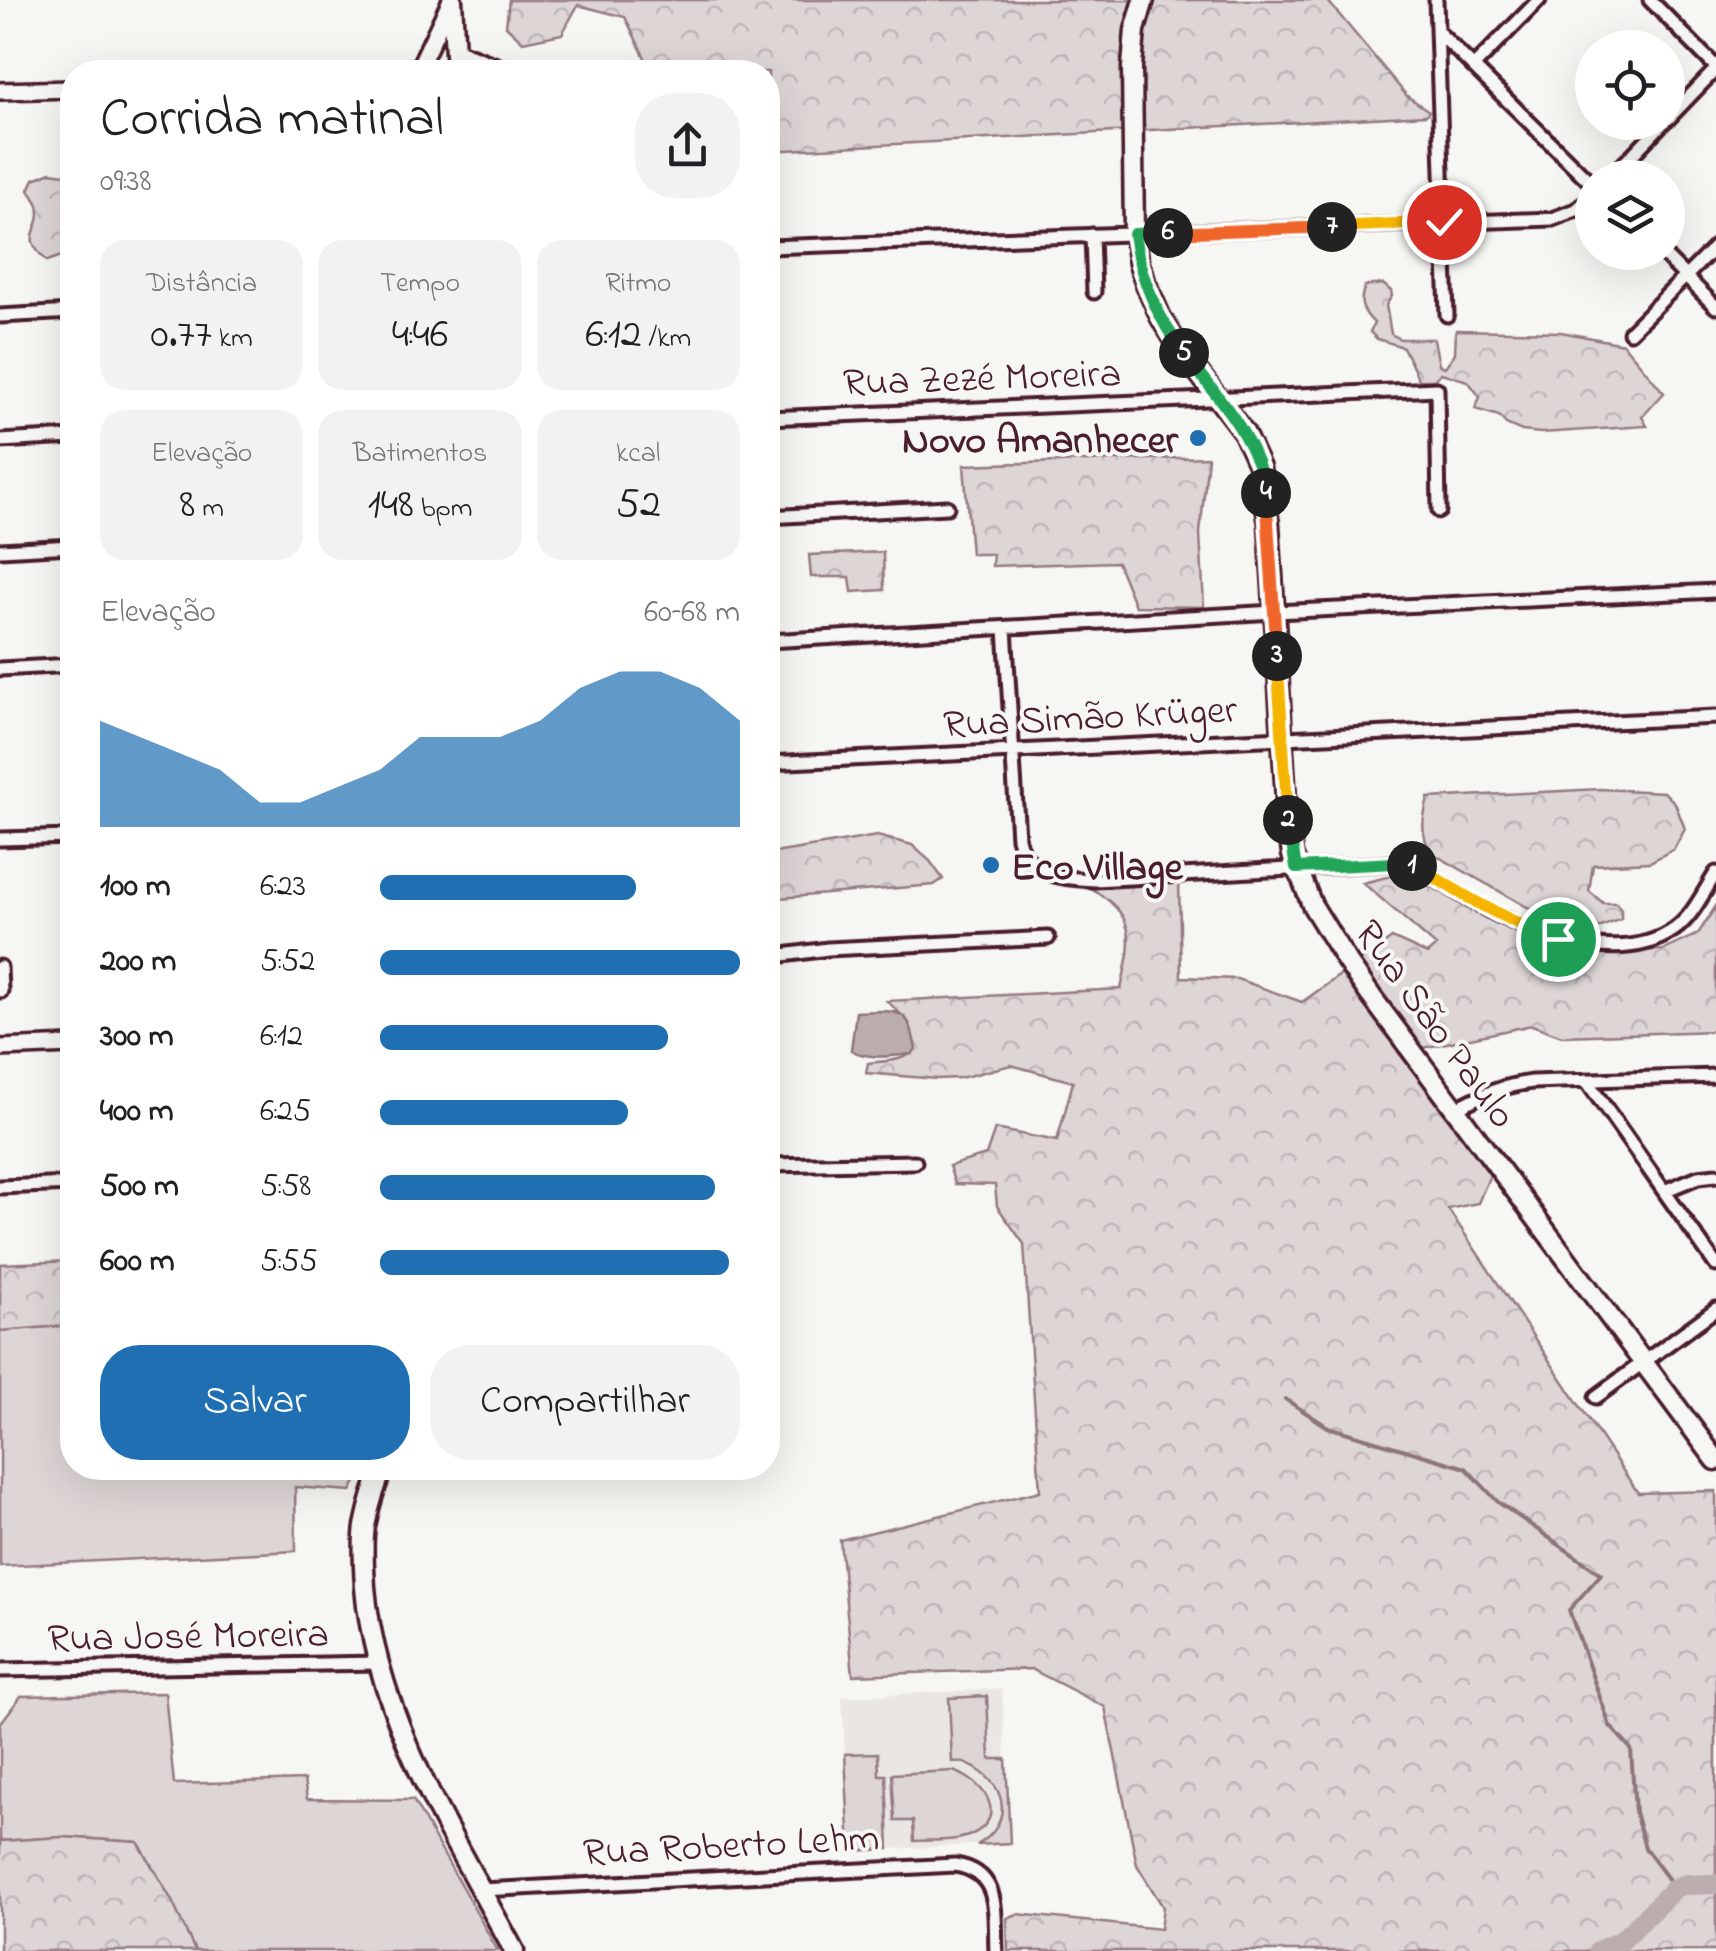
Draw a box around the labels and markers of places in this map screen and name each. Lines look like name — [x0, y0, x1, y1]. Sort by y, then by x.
pin — [1402, 180, 1487, 265]
pin: 7 — [1307, 202, 1357, 252]
pin: 6 — [1143, 208, 1193, 258]
pin: 5 — [1159, 328, 1209, 378]
place label: Novo Amanhecer — [902, 413, 1180, 472]
marker: Novo Amanhecer — [1187, 427, 1209, 449]
pin: 4 — [1241, 468, 1291, 518]
pin: 3 — [1252, 631, 1302, 681]
pin: 2 — [1263, 795, 1313, 845]
place label: Eco Village — [1011, 840, 1184, 899]
pin: 1 — [1387, 841, 1437, 891]
marker: Eco Village — [980, 854, 1002, 876]
pin — [1516, 897, 1601, 982]

